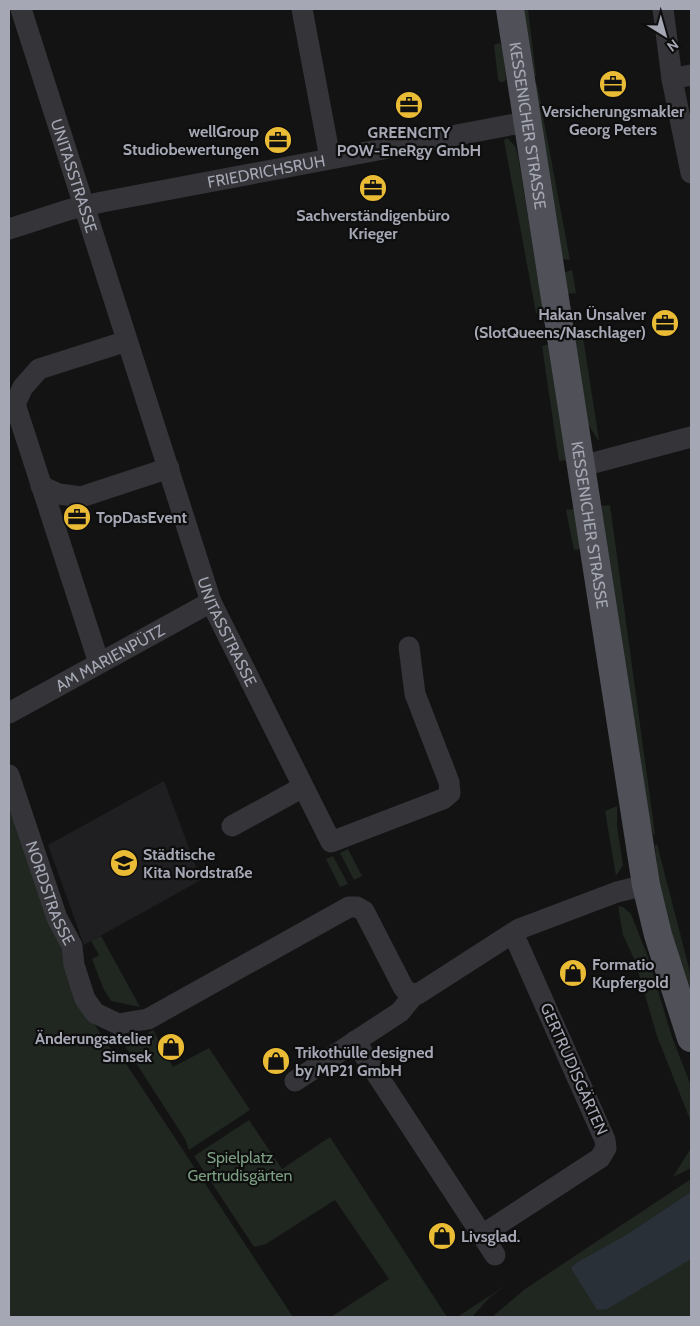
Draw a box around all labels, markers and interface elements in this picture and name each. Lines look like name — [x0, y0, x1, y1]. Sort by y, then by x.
north arrow — [640, 10, 690, 60]
text: N — [663, 35, 682, 56]
street label: KESSENICHER STRASSE — [506, 41, 550, 211]
office icon: Versicherungsmakler Georg Peters — [598, 69, 628, 99]
office icon: GREENCITY POW-EneRgy GmbH — [394, 90, 424, 120]
place label: Versicherungsmakler Georg Peters — [542, 102, 685, 139]
street label: UNITASSTRASSE — [47, 116, 102, 235]
place label: wellGroup Studiobewertungen — [123, 122, 259, 159]
place label: GREENCITY POW-EneRgy GmbH — [337, 123, 481, 160]
office icon: wellGroup Studiobewertungen — [263, 125, 293, 155]
street label: FRIEDRICHSRUH — [206, 151, 327, 191]
office icon: Sachverständigenbüro Krieger — [358, 173, 388, 203]
place label: Sachverständigenbüro Krieger — [296, 206, 450, 243]
place label: Hakan Ünsalver (SlotQueens/Naschlager) — [474, 305, 647, 342]
office icon: Hakan Ünsalver (SlotQueens/Naschlager) — [650, 308, 680, 338]
street label: KESSENICHER STRASSE — [568, 440, 612, 610]
office icon: TopDasEvent — [62, 502, 92, 532]
place label: TopDasEvent — [96, 508, 187, 527]
street label: UNITASSTRASSE — [194, 574, 261, 689]
street label: AM MARIENPÜTZ — [52, 620, 168, 695]
street label: NORDSTRASSE — [22, 838, 79, 948]
place label: Städtische Kita Nordstraße — [143, 845, 253, 882]
school or university icon: Städtische Kita Nordstraße — [109, 848, 139, 878]
place label: Formatio Kupfergold — [592, 955, 669, 992]
shop icon: Formatio Kupfergold — [558, 958, 588, 988]
street label: GERTRUDISGÄRTEN — [536, 1000, 612, 1138]
place label: Änderungsatelier Simsek — [35, 1029, 153, 1066]
shop icon: Änderungsatelier Simsek — [156, 1032, 186, 1062]
place label: Trikothülle designed by MP21 GmbH — [295, 1043, 434, 1080]
shop icon: Trikothülle designed by MP21 GmbH — [261, 1046, 291, 1076]
park label: Spielplatz Gertrudisgärten — [188, 1148, 292, 1185]
shop icon: Livsglad. — [427, 1221, 457, 1251]
place label: Livsglad. — [461, 1227, 520, 1246]

